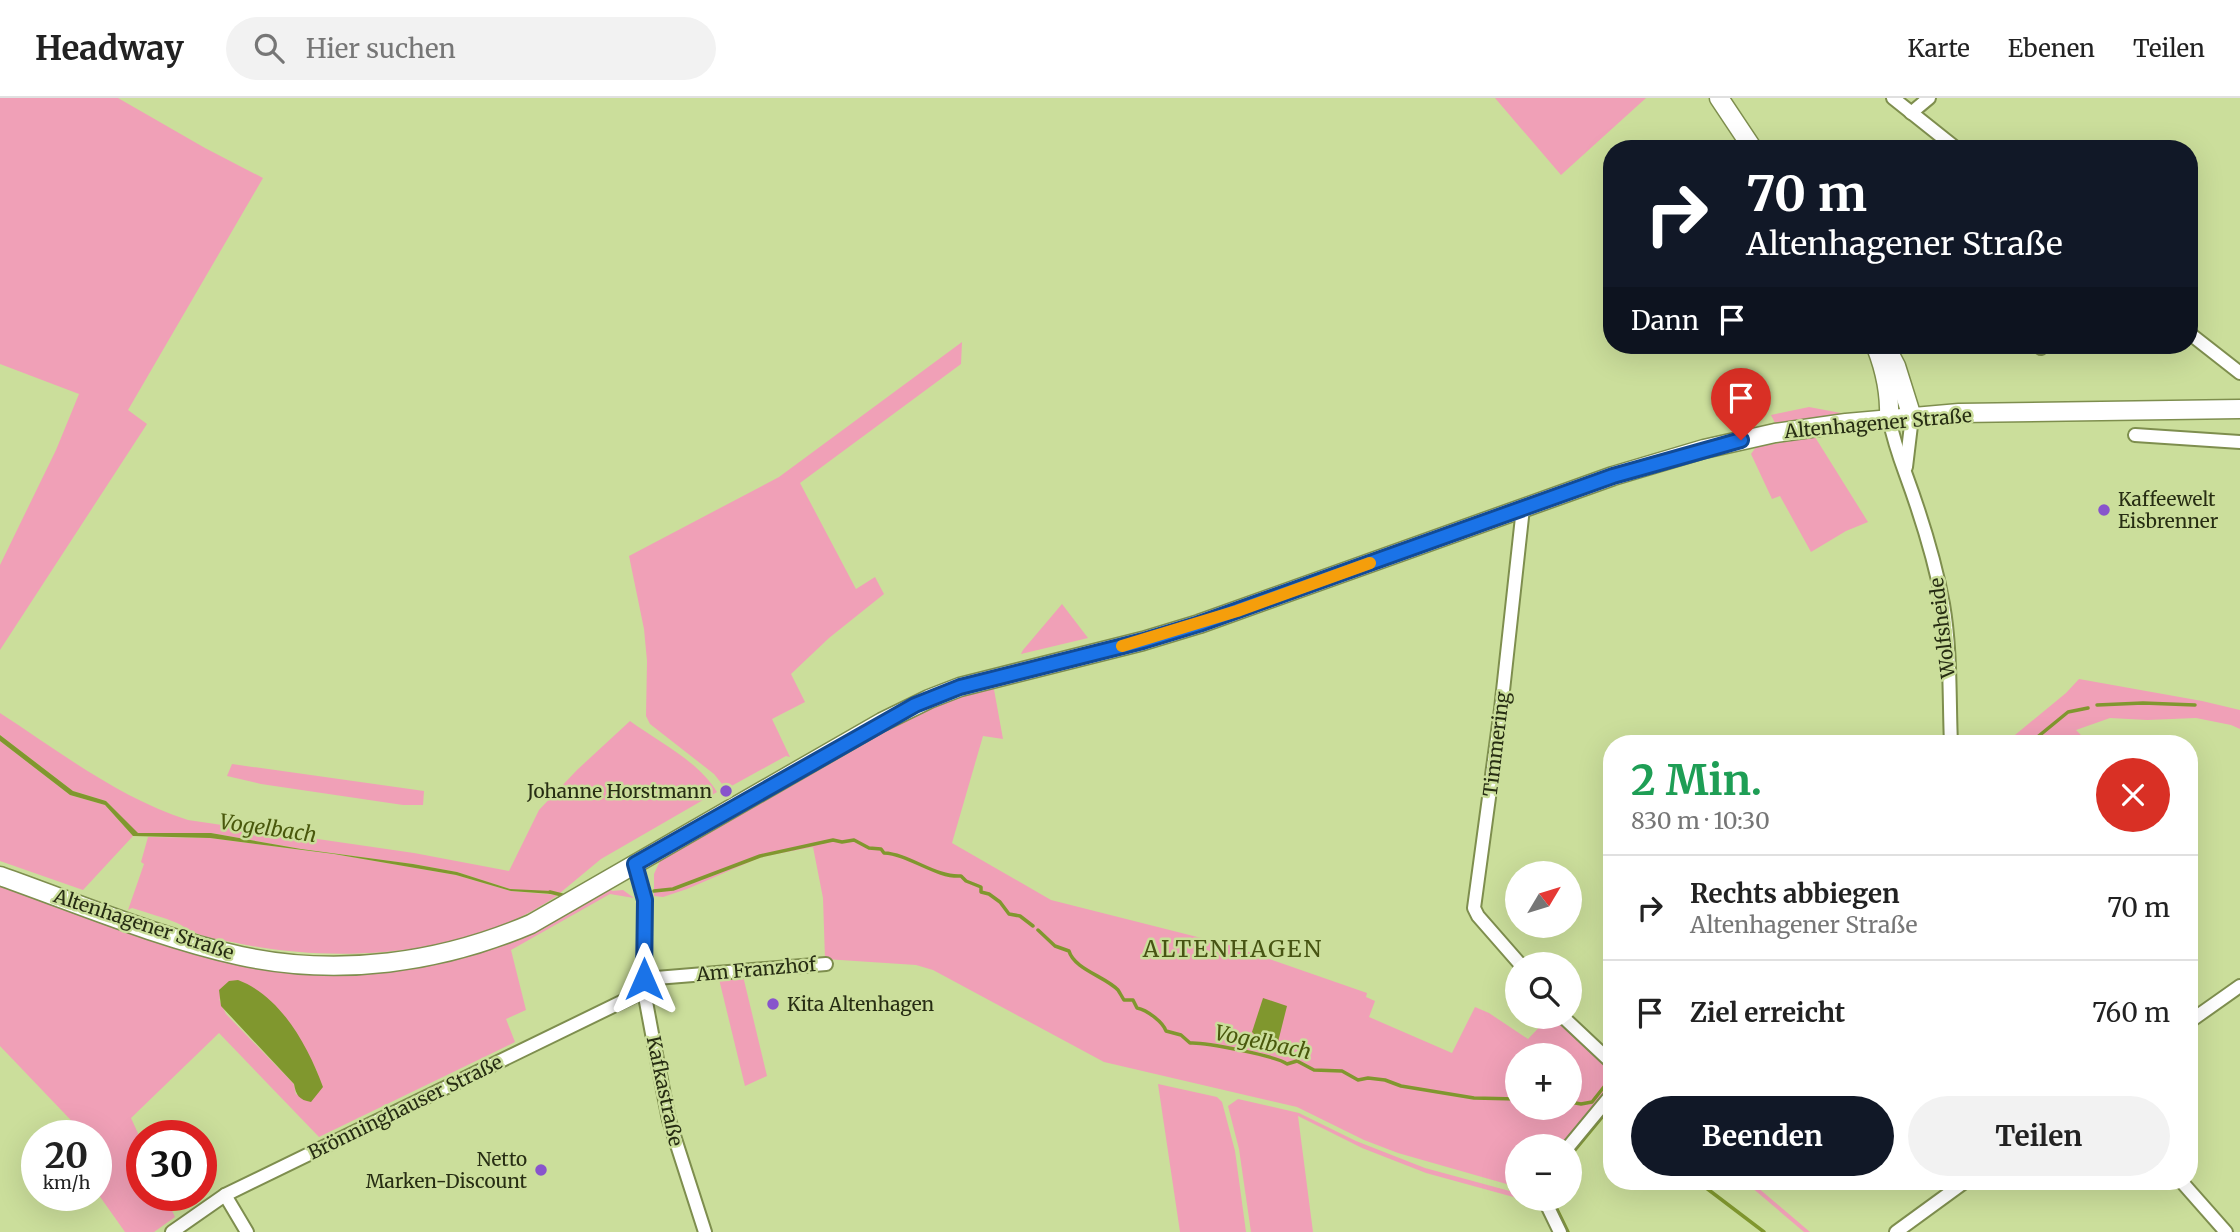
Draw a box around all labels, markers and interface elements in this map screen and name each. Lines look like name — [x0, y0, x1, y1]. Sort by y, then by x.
search box — [226, 17, 716, 80]
text: Headway — [35, 28, 184, 69]
icon: search — [250, 29, 288, 67]
text: Hier suchen — [306, 32, 456, 65]
text: Karte — [1907, 33, 1970, 64]
text: Ebenen — [2008, 33, 2095, 64]
text: Teilen — [2133, 33, 2205, 64]
text: 70 m — [1746, 163, 1867, 224]
icon: right — [1631, 168, 1722, 259]
text: Altenhagener Straße — [1746, 224, 2063, 264]
icon: arrive — [1713, 301, 1751, 339]
text: Dann — [1631, 304, 1699, 337]
pin — [1711, 368, 1771, 440]
icon: arrive — [1722, 379, 1760, 417]
street label: Altenhagener Straße — [1782, 403, 1973, 443]
place label: Kaffeewelt Eisbrenner — [2118, 487, 2219, 533]
marker: Kaffeewelt Eisbrenner — [2096, 502, 2112, 518]
street label: Wolfsheide — [1924, 576, 1960, 681]
street label: Timmering — [1478, 690, 1514, 798]
text: 2 Min. — [1631, 754, 1762, 806]
button: close — [2096, 758, 2170, 832]
place label: Johanne Horstmann — [526, 779, 712, 803]
marker: Johanne Horstmann — [718, 783, 734, 799]
text: 830 m · 10:30 — [1631, 806, 1770, 835]
water label: Vogelbach — [218, 808, 318, 848]
north arrow — [1505, 861, 1582, 938]
map controls — [1505, 861, 1582, 1211]
text: Rechts abbiegen — [1690, 877, 1900, 910]
street label: Altenhagener Straße — [50, 883, 237, 964]
icon: right — [1631, 889, 1669, 927]
text: 70 m — [2107, 891, 2170, 924]
text: Altenhagener Straße — [1690, 910, 1918, 939]
district label: ALTENHAGEN — [1142, 934, 1323, 963]
position arrow — [607, 942, 681, 1016]
street label: Am Franzhof — [694, 952, 818, 986]
button: search — [1505, 952, 1582, 1029]
place label: Kita Altenhagen — [787, 992, 935, 1016]
icon: arrive — [1631, 994, 1669, 1032]
marker: Kita Altenhagen — [765, 996, 781, 1012]
text: Ziel erreicht — [1690, 996, 1845, 1029]
text: 760 m — [2092, 996, 2170, 1029]
water label: Vogelbach — [1212, 1019, 1314, 1065]
street label: Kafkastraße — [642, 1034, 688, 1148]
button: + — [1505, 1043, 1582, 1120]
street label: Brönninghauser Straße — [304, 1049, 506, 1165]
button: Beenden — [1631, 1096, 1894, 1176]
button: Teilen — [1908, 1096, 2170, 1176]
speed limit sign: 30 — [126, 1120, 217, 1211]
text: 20 — [45, 1134, 88, 1178]
button: − — [1505, 1134, 1582, 1211]
place label: Netto Marken-Discount — [366, 1147, 528, 1193]
marker: Netto Marken-Discount — [533, 1162, 549, 1178]
text: km/h — [43, 1171, 90, 1194]

